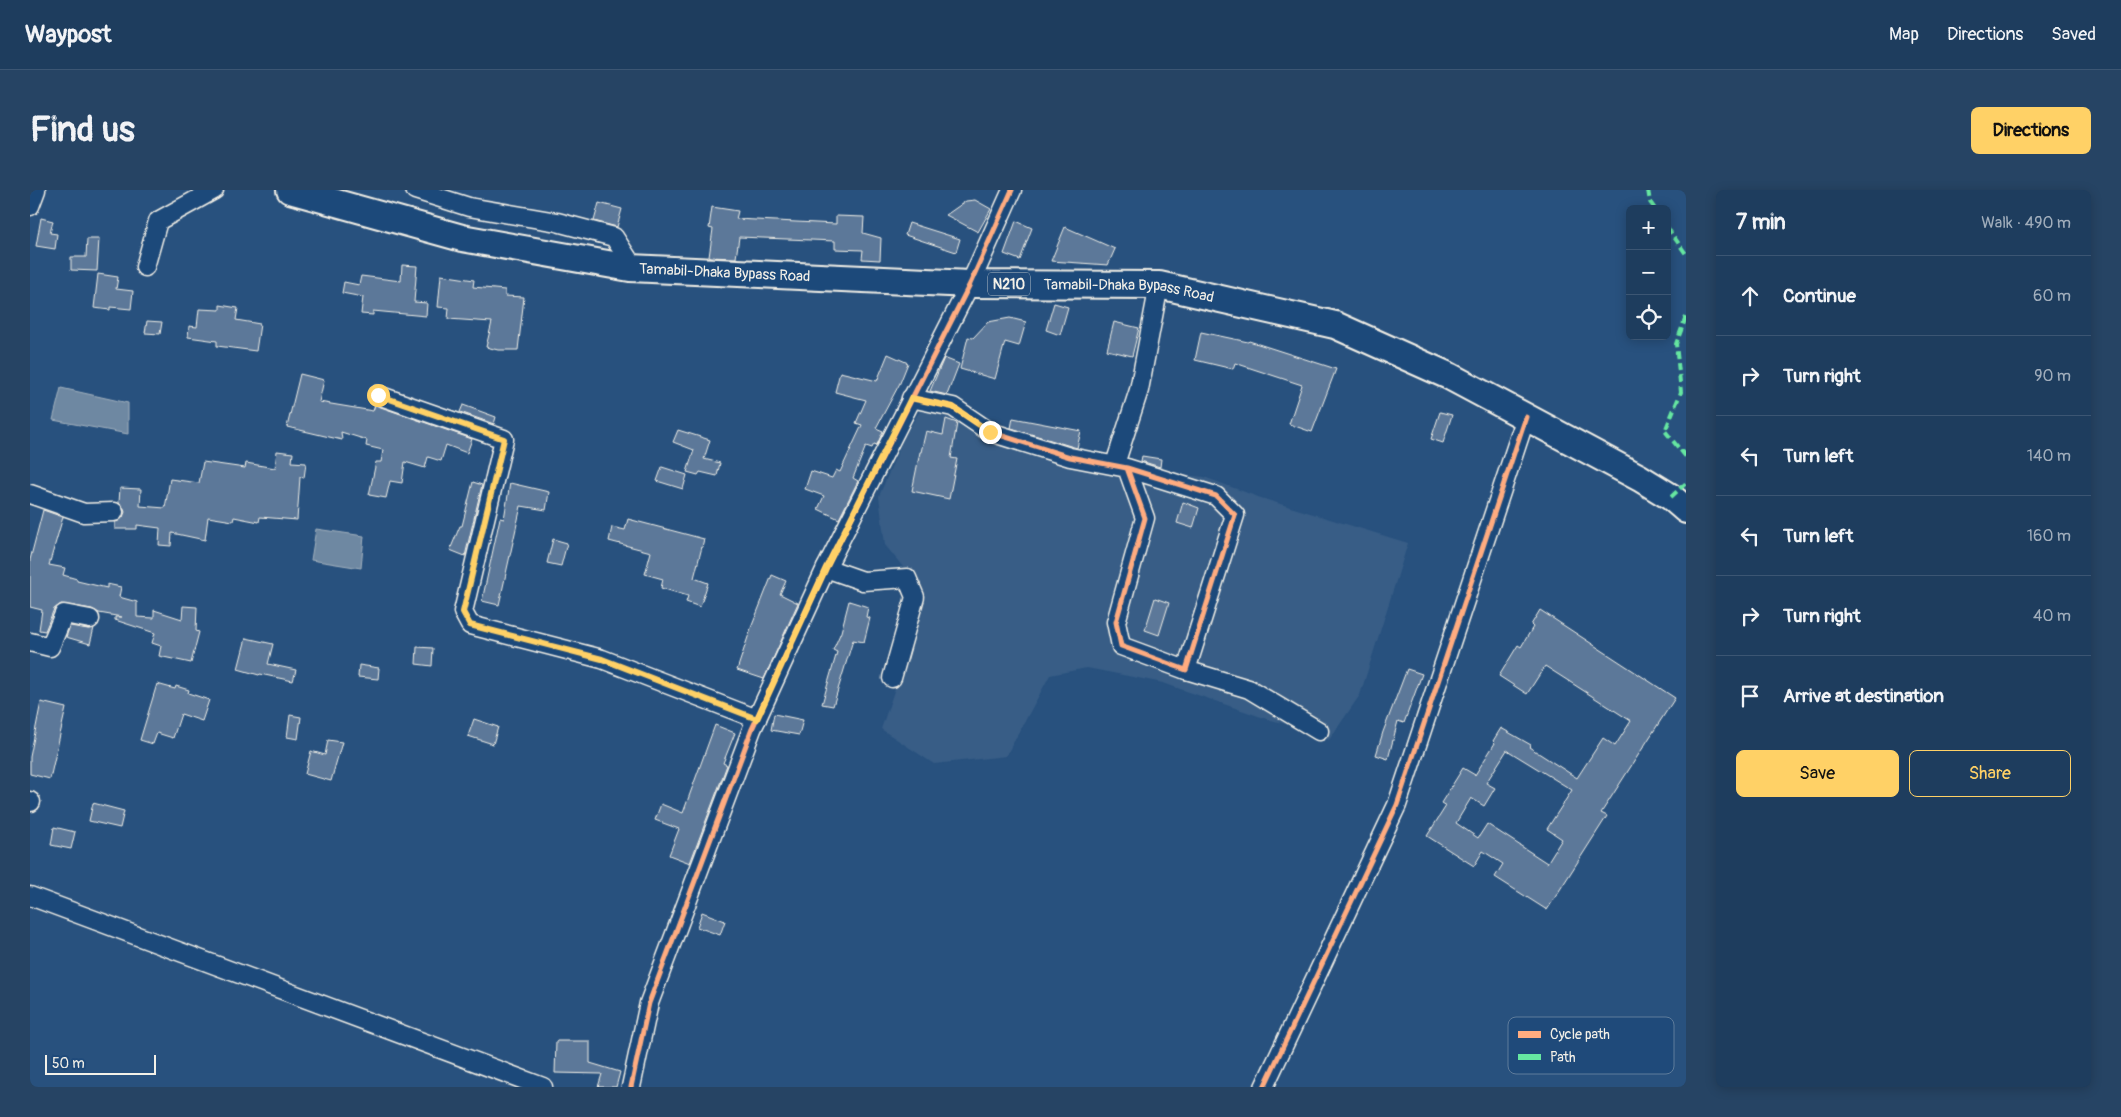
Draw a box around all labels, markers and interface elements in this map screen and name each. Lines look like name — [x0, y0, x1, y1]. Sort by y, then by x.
text: Waypost — [25, 20, 112, 49]
text: Map — [1889, 23, 1919, 46]
text: Directions — [1947, 23, 2023, 46]
text: Saved — [2051, 23, 2096, 46]
button: Directions — [1971, 107, 2091, 154]
text: Find us — [30, 108, 135, 152]
map controls — [1626, 205, 1671, 340]
button: + — [1626, 205, 1671, 250]
text: 7 min — [1736, 209, 1786, 236]
text: Walk · 490 m — [1981, 213, 2071, 233]
button: − — [1626, 250, 1671, 295]
street label: Tamabil-Dhaka Bypass Road — [639, 259, 811, 286]
road number: N210 — [988, 272, 1030, 296]
street label: Tamabil-Dhaka Bypass Road — [1044, 275, 1216, 307]
icon: ahead — [1736, 282, 1764, 310]
text: Continue — [1783, 284, 1856, 308]
text: 60 m — [2033, 286, 2071, 306]
button: locate — [1626, 295, 1671, 340]
icon: right — [1736, 362, 1764, 390]
text: Turn right — [1783, 364, 1861, 388]
text: 90 m — [2034, 366, 2071, 386]
route start — [367, 384, 390, 407]
route end — [979, 421, 1002, 444]
icon: left — [1736, 442, 1764, 470]
text: Turn left — [1783, 444, 1853, 468]
text: 140 m — [2027, 446, 2071, 466]
icon: left — [1736, 522, 1764, 550]
text: Turn left — [1783, 524, 1853, 548]
text: 160 m — [2027, 526, 2071, 546]
icon: right — [1736, 602, 1764, 630]
text: Turn right — [1783, 604, 1861, 628]
text: 40 m — [2033, 606, 2071, 626]
icon: arrive — [1736, 682, 1764, 710]
text: Arrive at destination — [1783, 684, 1944, 708]
button: Save — [1736, 750, 1899, 797]
button: Share — [1909, 750, 2071, 797]
legend — [1508, 1017, 1674, 1074]
text: Cycle path — [1550, 1026, 1610, 1043]
text: Path — [1550, 1049, 1575, 1066]
scale bar — [45, 1052, 156, 1075]
text: 50 m — [52, 1055, 85, 1072]

